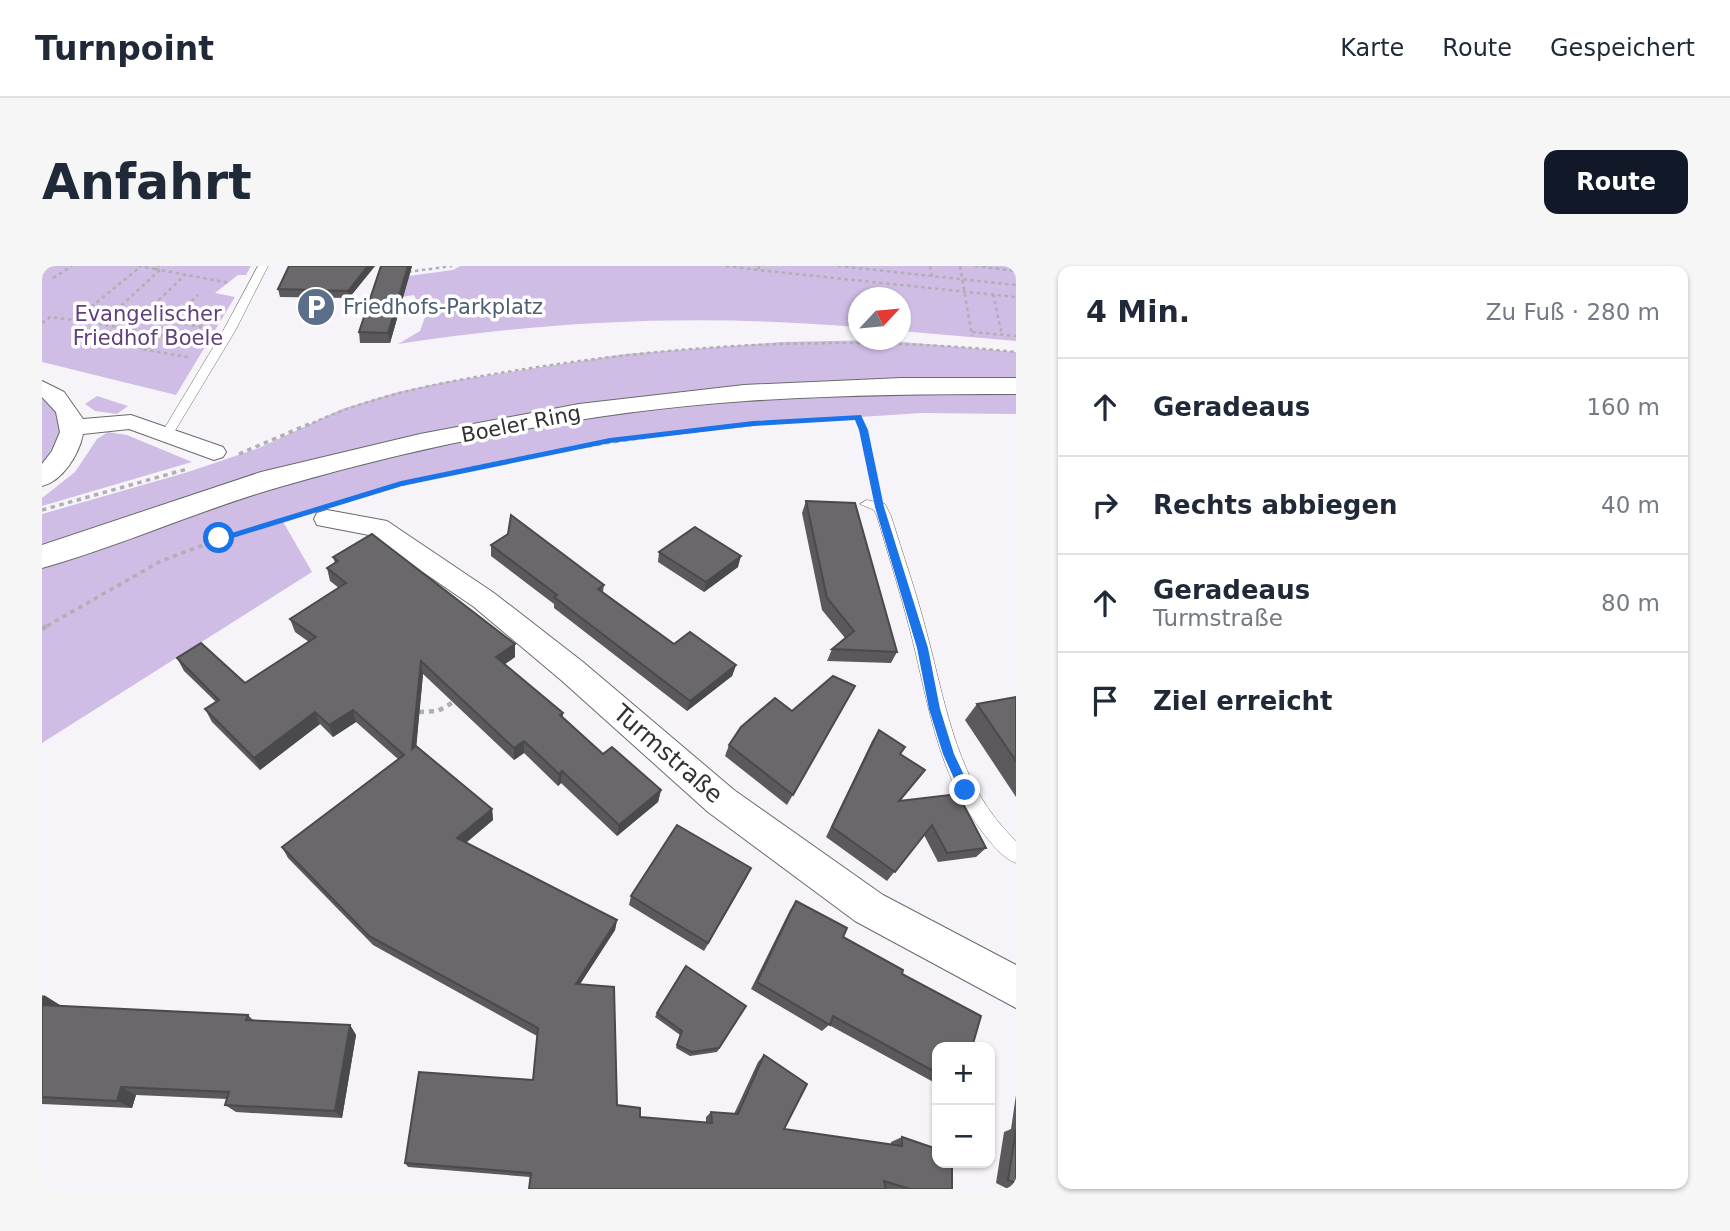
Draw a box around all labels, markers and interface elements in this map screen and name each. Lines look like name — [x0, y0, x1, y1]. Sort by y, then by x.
text: Turnpoint — [35, 29, 214, 68]
text: Karte — [1340, 34, 1404, 62]
text: Route — [1442, 34, 1512, 62]
text: Gespeichert — [1550, 34, 1695, 62]
button: Route — [1544, 150, 1688, 214]
text: Anfahrt — [42, 154, 252, 211]
parking icon: Friedhofs-Parkplatz — [295, 286, 337, 328]
north arrow — [848, 287, 911, 350]
text: 4 Min. — [1086, 294, 1190, 329]
place label: Friedhofs-Parkplatz — [343, 295, 543, 319]
text: Zu Fuß · 280 m — [1486, 299, 1660, 325]
park label: Evangelischer Friedhof Boele — [73, 302, 223, 350]
icon: ahead — [1086, 388, 1124, 426]
text: Geradeaus — [1153, 392, 1310, 422]
text: 160 m — [1586, 394, 1660, 420]
street label: Boeler Ring — [459, 401, 583, 447]
icon: right — [1086, 486, 1124, 524]
text: Rechts abbiegen — [1153, 490, 1398, 520]
text: 40 m — [1601, 492, 1660, 518]
route start — [203, 522, 234, 553]
text: Geradeaus — [1153, 575, 1310, 605]
icon: ahead — [1086, 584, 1124, 622]
text: 80 m — [1601, 590, 1660, 616]
text: Turmstraße — [1153, 605, 1283, 631]
icon: arrive — [1086, 682, 1124, 720]
text: Ziel erreicht — [1153, 686, 1333, 716]
street label: Turmstraße — [607, 698, 728, 809]
route end — [949, 774, 980, 805]
map controls — [932, 1042, 995, 1168]
button: + — [932, 1042, 995, 1105]
button: − — [932, 1105, 995, 1168]

